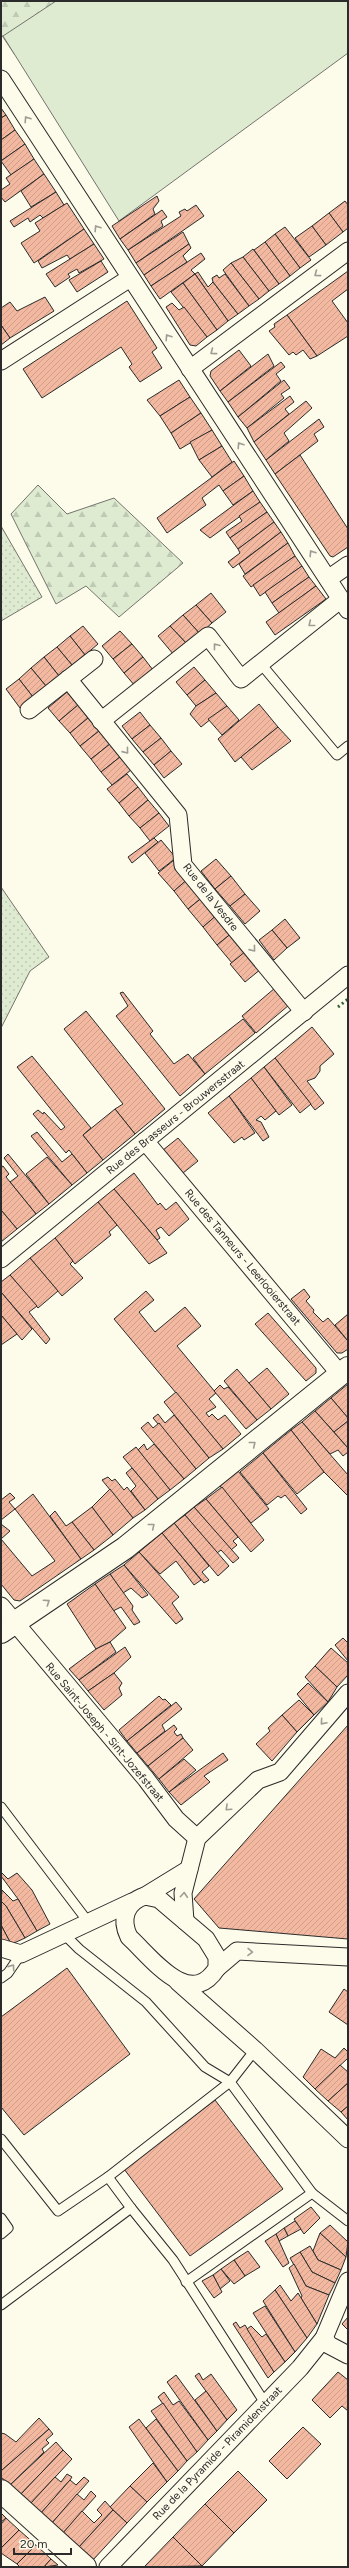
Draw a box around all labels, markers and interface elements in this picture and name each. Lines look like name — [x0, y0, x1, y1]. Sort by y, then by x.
one-way arrow — [24, 116, 31, 123]
one-way arrow — [95, 225, 102, 232]
one-way arrow — [314, 269, 321, 276]
one-way arrow — [166, 334, 173, 341]
one-way arrow — [210, 347, 217, 354]
one-way arrow — [237, 442, 245, 449]
one-way arrow — [309, 550, 317, 557]
one-way arrow — [308, 619, 315, 626]
one-way arrow — [214, 644, 221, 651]
one-way arrow — [121, 746, 128, 753]
street label: Rue de la Vesdre — [180, 861, 241, 934]
one-way arrow — [248, 945, 255, 952]
street label: Rue des Brasseurs - Brouwersstraat — [104, 1058, 247, 1177]
street label: Rue des Tanneurs - Leerlooierstraat — [182, 1187, 303, 1328]
one-way arrow — [249, 1442, 256, 1449]
one-way arrow — [148, 1524, 155, 1531]
one-way arrow — [42, 1600, 49, 1607]
street label: Rue Saint-Joseph - Sint-Jozefstraat — [43, 1660, 167, 1804]
one-way arrow — [320, 1718, 327, 1725]
one-way arrow — [225, 1803, 233, 1811]
one-way arrow — [179, 1892, 188, 1898]
one-way arrow — [247, 1948, 253, 1956]
one-way arrow — [7, 1964, 15, 1971]
street label: Rue de la Pyramide - Piramidenstraat — [150, 2384, 285, 2523]
scale bar — [14, 2530, 71, 2556]
text: 20 m — [20, 2537, 48, 2551]

